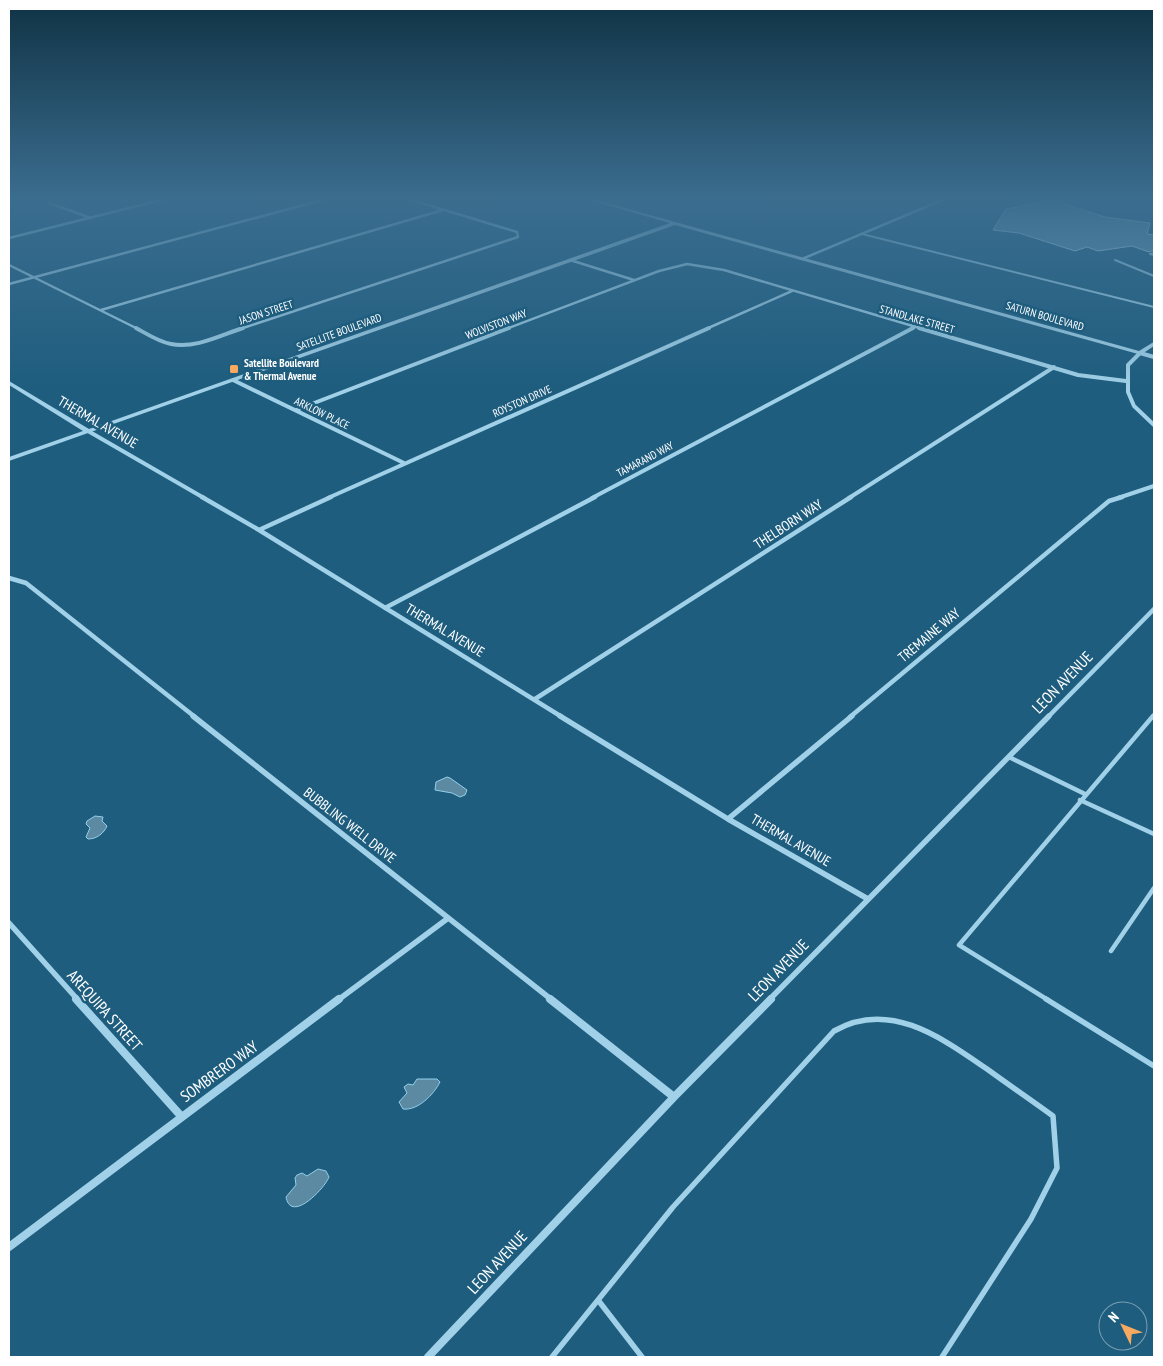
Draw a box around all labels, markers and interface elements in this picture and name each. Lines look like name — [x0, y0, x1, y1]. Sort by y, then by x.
street label: JASON STREET — [236, 297, 295, 328]
street label: SATURN BOULEVARD — [1004, 298, 1086, 334]
street label: STANDLAKE STREET — [878, 302, 956, 336]
street label: WOLVISTON WAY — [463, 306, 529, 342]
street label: SATELLITE BOULEVARD — [294, 310, 384, 354]
place label: Satellite Boulevard & Thermal Avenue — [244, 356, 319, 383]
marker: Satellite Boulevard & Thermal Avenue — [228, 363, 240, 375]
street label: ROYSTON DRIVE — [491, 382, 554, 420]
street label: THERMAL AVENUE — [55, 392, 141, 452]
street label: ARKLOW PLACE — [292, 394, 352, 432]
street label: TAMARAND WAY — [614, 438, 676, 480]
street label: THELBORN WAY — [750, 495, 826, 553]
street label: THERMAL AVENUE — [402, 599, 488, 661]
street label: TREMAINE WAY — [894, 604, 964, 666]
street label: LEON AVENUE — [1027, 647, 1097, 717]
street label: BUBBLING WELL DRIVE — [300, 783, 400, 867]
street label: THERMAL AVENUE — [748, 810, 834, 870]
street label: LEON AVENUE — [743, 935, 813, 1005]
street label: AREQUIPA STREET — [63, 965, 147, 1055]
street label: SOMBRERO WAY — [176, 1036, 262, 1106]
street label: LEON AVENUE — [463, 1226, 531, 1298]
north arrow — [1098, 1301, 1148, 1351]
text: N — [1104, 1308, 1123, 1326]

